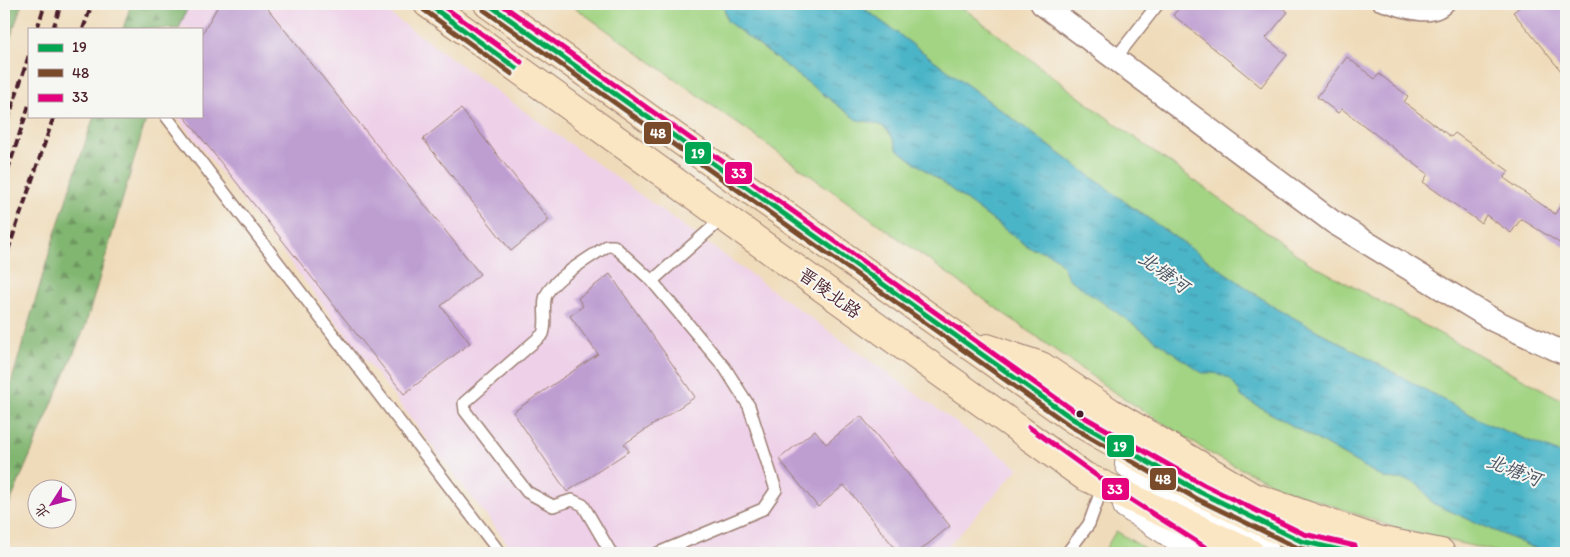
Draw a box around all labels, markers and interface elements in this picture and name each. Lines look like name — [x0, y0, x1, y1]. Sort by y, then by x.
legend — [28, 28, 202, 118]
text: 19 — [72, 38, 87, 56]
text: 48 — [72, 64, 89, 82]
text: 33 — [72, 88, 88, 106]
line badge: 48 — [643, 121, 672, 145]
text: 48 — [650, 125, 666, 142]
line badge: 19 — [684, 141, 712, 165]
text: 19 — [691, 145, 705, 162]
line badge: 33 — [724, 161, 753, 185]
text: 33 — [731, 165, 747, 182]
water label: 北塘河 — [1134, 246, 1196, 300]
street label: 晋陵北路 — [794, 263, 866, 323]
unlabelled marker — [1075, 409, 1085, 419]
line badge: 19 — [1106, 434, 1135, 458]
text: 19 — [1113, 438, 1127, 455]
water label: 北塘河 — [1483, 449, 1548, 492]
line badge: 48 — [1149, 467, 1177, 491]
text: 48 — [1155, 471, 1171, 488]
line badge: 33 — [1101, 477, 1130, 501]
north arrow — [28, 480, 78, 530]
text: 33 — [1107, 481, 1123, 498]
text: 北 — [31, 501, 53, 522]

